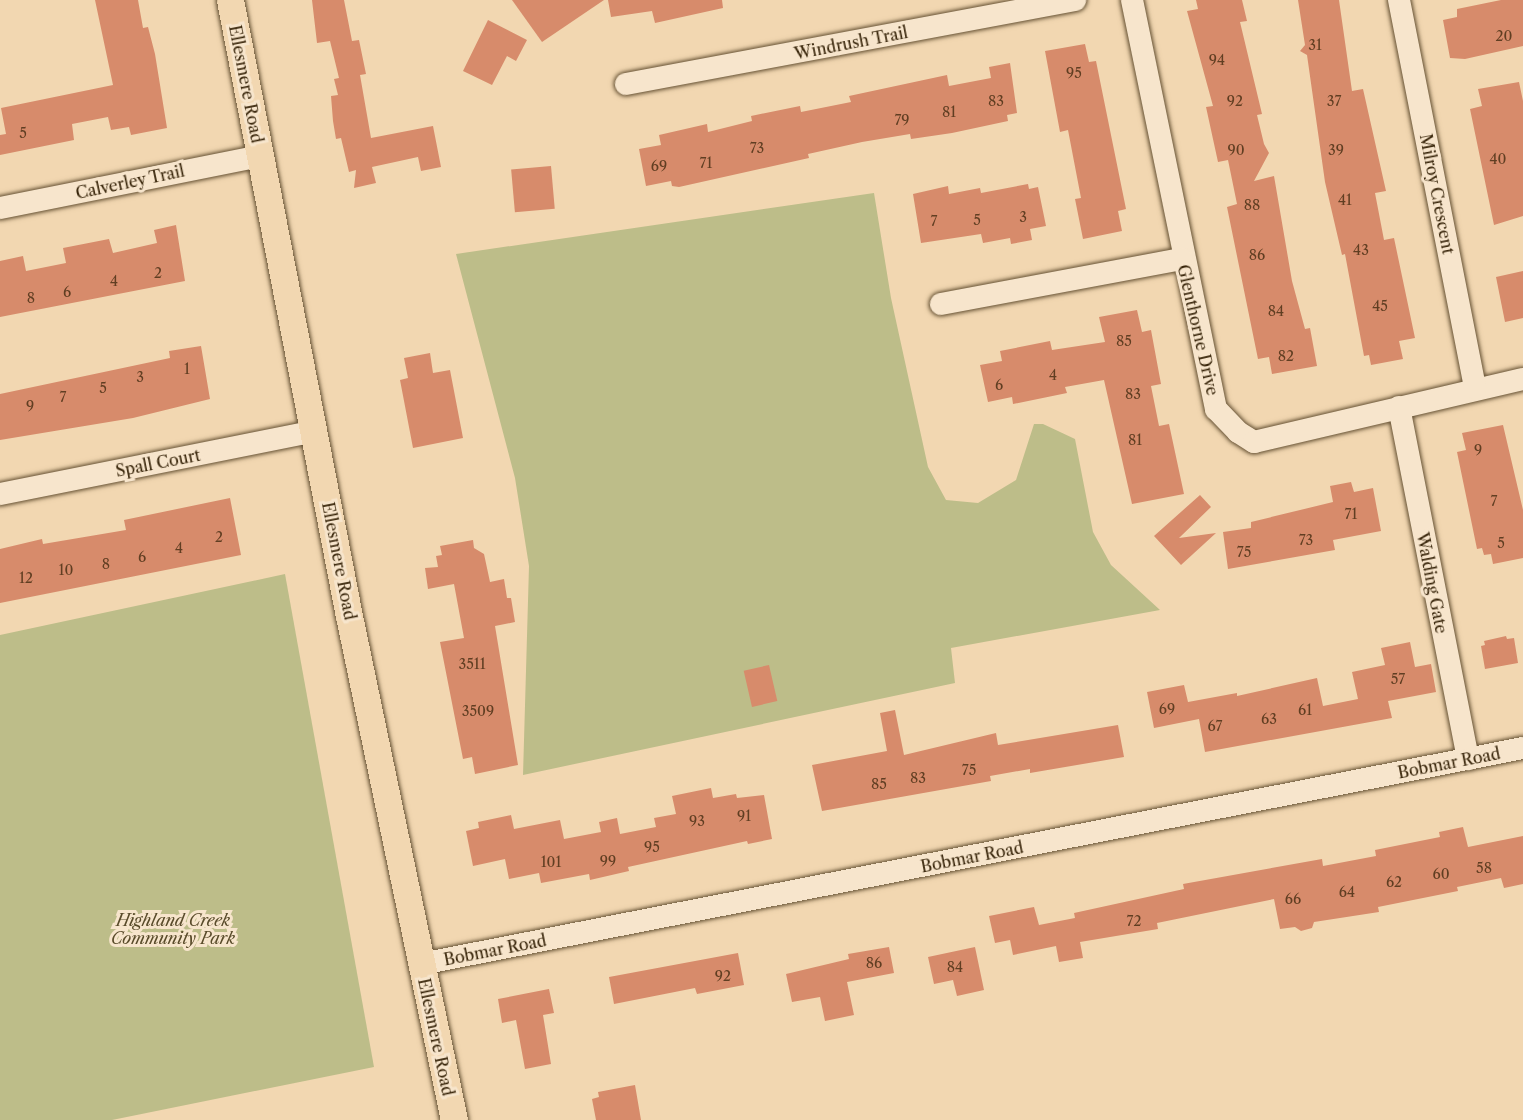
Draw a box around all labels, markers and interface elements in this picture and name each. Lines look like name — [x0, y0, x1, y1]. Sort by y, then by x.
street label: Ellesmere Road — [225, 23, 267, 145]
street label: Windrush Trail — [792, 23, 910, 63]
house number: 20 — [1496, 28, 1512, 44]
house number: 31 — [1308, 37, 1322, 53]
house number: 94 — [1209, 52, 1225, 68]
house number: 95 — [1066, 65, 1082, 81]
house number: 83 — [988, 93, 1004, 109]
house number: 92 — [1227, 93, 1243, 109]
house number: 37 — [1327, 93, 1341, 109]
house number: 81 — [942, 104, 956, 120]
house number: 79 — [894, 112, 910, 128]
house number: 5 — [19, 125, 27, 141]
street label: Milroy Crescent — [1416, 132, 1458, 256]
house number: 73 — [750, 140, 764, 156]
house number: 90 — [1227, 142, 1245, 158]
house number: 39 — [1328, 142, 1344, 158]
house number: 40 — [1490, 151, 1506, 167]
house number: 71 — [700, 155, 712, 171]
house number: 69 — [651, 158, 667, 174]
street label: Calverley Trail — [73, 161, 187, 203]
house number: 41 — [1338, 192, 1352, 208]
house number: 88 — [1244, 197, 1260, 213]
house number: 3 — [1019, 209, 1027, 225]
house number: 5 — [973, 212, 981, 228]
house number: 7 — [931, 213, 937, 229]
house number: 43 — [1353, 242, 1369, 258]
house number: 86 — [1249, 247, 1265, 263]
street label: Glenthorne Drive — [1174, 263, 1222, 397]
house number: 2 — [154, 265, 162, 281]
house number: 4 — [110, 273, 118, 289]
house number: 6 — [63, 284, 71, 300]
house number: 8 — [27, 290, 35, 306]
house number: 45 — [1372, 298, 1388, 314]
house number: 84 — [1268, 303, 1284, 319]
house number: 85 — [1116, 333, 1132, 349]
house number: 82 — [1278, 348, 1294, 364]
house number: 1 — [184, 361, 190, 377]
house number: 4 — [1049, 367, 1057, 383]
house number: 3 — [136, 369, 144, 385]
house number: 6 — [995, 377, 1003, 393]
house number: 5 — [99, 380, 107, 396]
house number: 83 — [1125, 386, 1141, 402]
house number: 7 — [60, 389, 66, 405]
house number: 9 — [26, 398, 34, 414]
house number: 81 — [1128, 432, 1142, 448]
house number: 9 — [1474, 442, 1482, 458]
street label: Spall Court — [114, 445, 202, 481]
house number: 7 — [1491, 493, 1497, 509]
street label: Ellesmere Road — [318, 500, 360, 622]
house number: 71 — [1345, 506, 1357, 522]
house number: 2 — [215, 529, 223, 545]
street label: Walding Gate — [1413, 531, 1451, 635]
house number: 73 — [1299, 532, 1313, 548]
house number: 5 — [1497, 535, 1505, 551]
house number: 4 — [175, 540, 183, 556]
house number: 75 — [1237, 544, 1251, 560]
house number: 6 — [138, 549, 146, 565]
house number: 8 — [102, 556, 110, 572]
house number: 10 — [59, 562, 73, 578]
house number: 12 — [19, 570, 33, 586]
house number: 3511 — [458, 656, 486, 672]
house number: 57 — [1391, 671, 1405, 687]
house number: 69 — [1159, 701, 1175, 717]
house number: 61 — [1298, 702, 1312, 718]
house number: 3509 — [462, 703, 494, 719]
house number: 63 — [1261, 711, 1277, 727]
house number: 67 — [1208, 718, 1222, 734]
street label: Bobmar Road — [1396, 744, 1502, 782]
house number: 75 — [962, 762, 976, 778]
house number: 83 — [910, 770, 926, 786]
house number: 85 — [871, 776, 887, 792]
house number: 91 — [737, 808, 751, 824]
house number: 93 — [689, 813, 705, 829]
street label: Bobmar Road — [919, 838, 1025, 876]
house number: 95 — [644, 839, 660, 855]
house number: 99 — [600, 853, 616, 869]
house number: 101 — [541, 854, 561, 870]
house number: 58 — [1476, 860, 1492, 876]
house number: 60 — [1432, 866, 1450, 882]
house number: 62 — [1386, 874, 1402, 890]
house number: 64 — [1339, 884, 1355, 900]
house number: 66 — [1285, 891, 1301, 907]
park label: Highland Creek Community Park — [111, 910, 235, 948]
house number: 72 — [1127, 913, 1141, 929]
street label: Bobmar Road — [442, 931, 548, 969]
house number: 86 — [866, 955, 882, 971]
house number: 84 — [947, 959, 963, 975]
house number: 92 — [715, 968, 731, 984]
street label: Ellesmere Road — [414, 976, 458, 1098]

